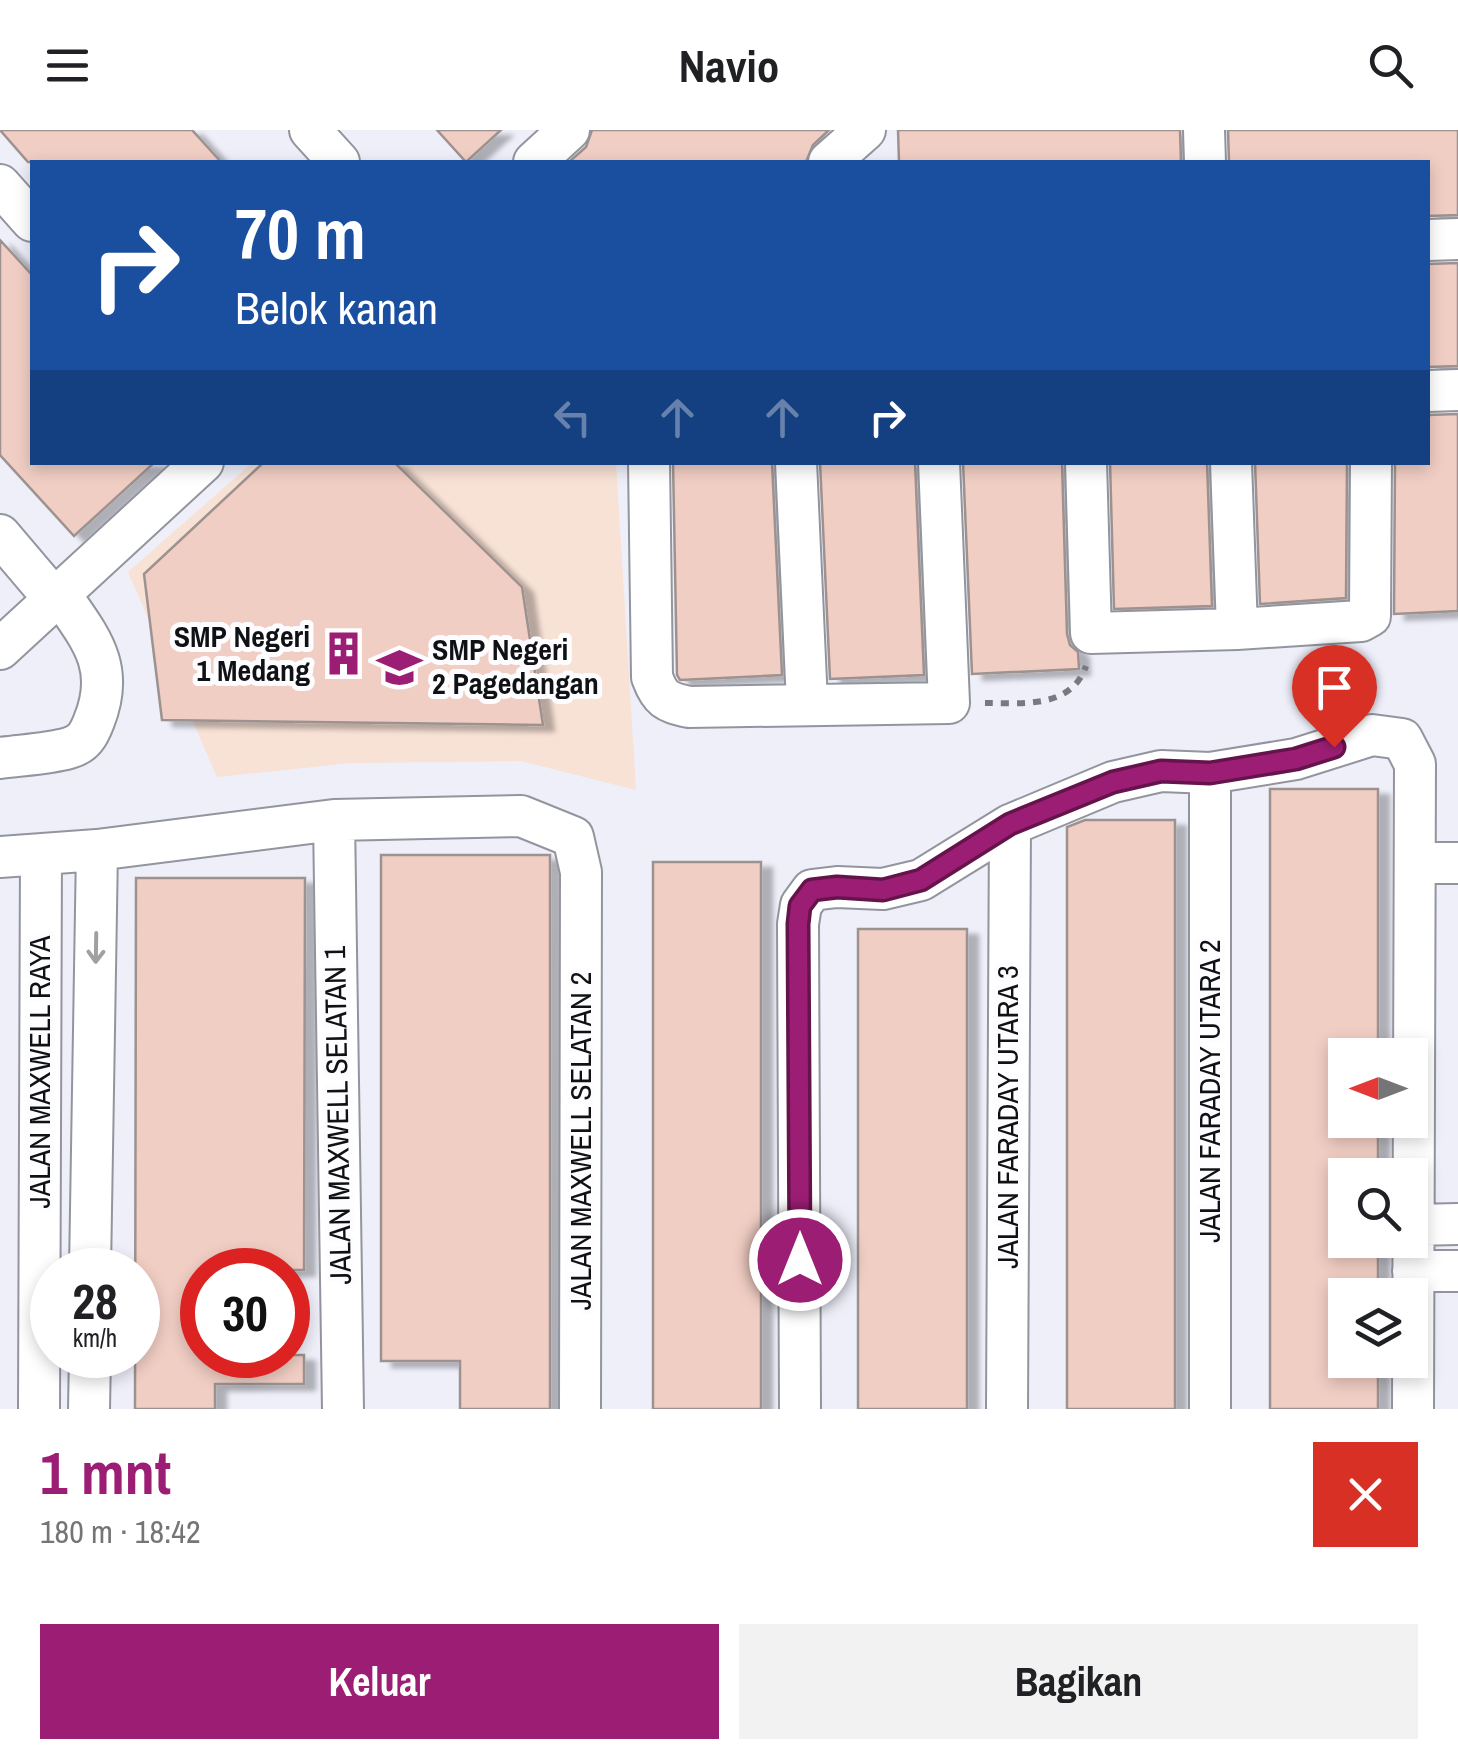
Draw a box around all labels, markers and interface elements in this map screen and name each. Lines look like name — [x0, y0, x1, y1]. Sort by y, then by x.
text: Navio — [679, 35, 779, 96]
icon: menu — [40, 38, 95, 93]
icon: search — [1363, 38, 1418, 93]
text: 70 m — [235, 187, 366, 281]
icon: right — [70, 200, 200, 330]
text: Belok kanan — [235, 277, 438, 338]
icon: left — [545, 390, 600, 445]
icon: ahead — [650, 390, 705, 445]
icon: ahead — [755, 390, 810, 445]
icon: right — [860, 390, 915, 445]
place label: SMP Negeri 1 Medang — [174, 616, 310, 690]
place label: SMP Negeri 2 Pagedangan — [432, 629, 599, 703]
building icon: SMP Negeri 1 Medang — [319, 630, 367, 678]
school or university icon: SMP Negeri 2 Pagedangan — [375, 643, 423, 691]
pin — [1292, 645, 1377, 748]
icon: arrive — [1307, 660, 1362, 715]
one-way arrow — [86, 931, 105, 963]
street label: JALAN MAXWELL RAYA — [19, 935, 59, 1209]
street label: JALAN FARADAY UTARA 2 — [1189, 939, 1229, 1243]
street label: JALAN MAXWELL SELATAN 1 — [314, 945, 360, 1285]
street label: JALAN FARADAY UTARA 3 — [987, 965, 1027, 1269]
street label: JALAN MAXWELL SELATAN 2 — [560, 972, 600, 1310]
north arrow — [1328, 1038, 1428, 1138]
map controls — [1328, 1038, 1428, 1378]
button: search — [1328, 1158, 1428, 1258]
position arrow — [748, 1208, 852, 1312]
speed limit sign: 30 — [180, 1248, 310, 1378]
text: 28 — [72, 1267, 118, 1335]
button: layers — [1328, 1278, 1428, 1378]
text: km/h — [73, 1321, 117, 1355]
text: 1 mnt — [40, 1432, 171, 1513]
button: close — [1313, 1442, 1418, 1547]
text: 180 m · 18:42 — [40, 1510, 200, 1553]
button: Keluar — [40, 1624, 719, 1739]
button: Bagikan — [739, 1624, 1418, 1739]

